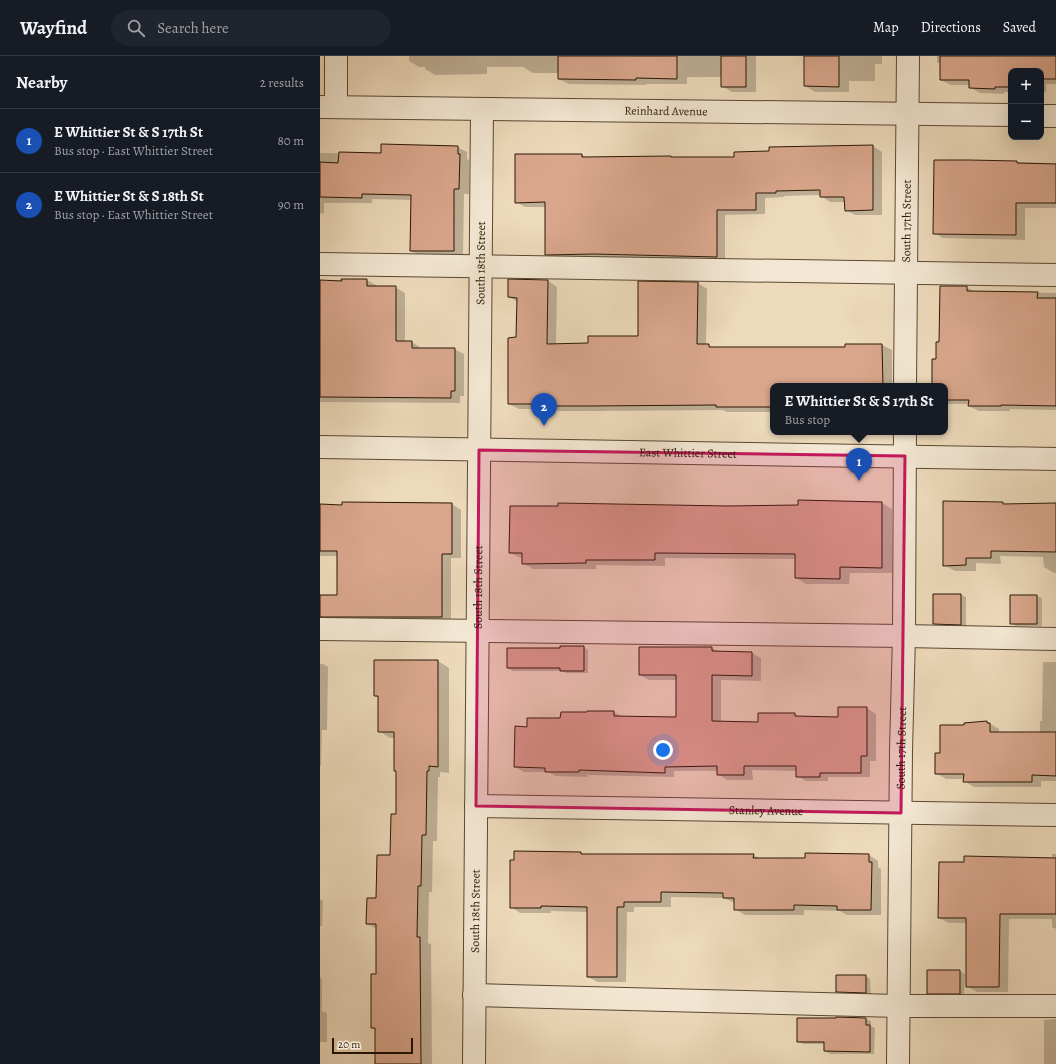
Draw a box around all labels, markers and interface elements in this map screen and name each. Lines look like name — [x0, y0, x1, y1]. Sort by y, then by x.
search box — [111, 10, 391, 46]
text: Wayfind — [20, 15, 87, 41]
icon: search — [125, 17, 147, 39]
text: Search here — [157, 18, 229, 38]
text: Map — [873, 18, 899, 37]
text: Directions — [921, 18, 981, 37]
text: Saved — [1003, 18, 1036, 37]
map controls — [1008, 68, 1044, 140]
button: + — [1008, 68, 1044, 104]
text: Nearby — [16, 71, 67, 94]
text: 2 results — [260, 74, 304, 91]
street label: Reinhard Avenue — [624, 103, 708, 119]
button: − — [1008, 104, 1044, 140]
text: E Whittier St & S 17th St — [54, 122, 203, 142]
text: 1 — [27, 132, 31, 149]
text: 80 m — [277, 132, 304, 149]
text: Bus stop · East Whittier Street — [54, 142, 213, 159]
street label: South 17th Street — [898, 179, 915, 263]
text: E Whittier St & S 18th St — [54, 186, 204, 206]
text: 2 — [26, 196, 32, 213]
text: 90 m — [278, 196, 304, 213]
text: Bus stop · East Whittier Street — [54, 206, 213, 223]
street label: South 18th Street — [472, 221, 489, 305]
popup — [770, 383, 948, 435]
text: E Whittier St & S 17th St — [785, 391, 933, 411]
pin: 2 — [531, 393, 557, 426]
text: Bus stop — [785, 411, 830, 428]
street label: East Whittier Street — [639, 444, 737, 462]
pin: 1 — [846, 448, 872, 481]
street label: South 18th Street — [470, 545, 486, 629]
street label: South 17th Street — [893, 706, 910, 790]
your location — [653, 740, 673, 760]
street label: Stanley Avenue — [729, 802, 803, 819]
street label: South 18th Street — [467, 869, 484, 953]
scale bar — [332, 1036, 413, 1055]
text: 20 m — [338, 1037, 360, 1052]

